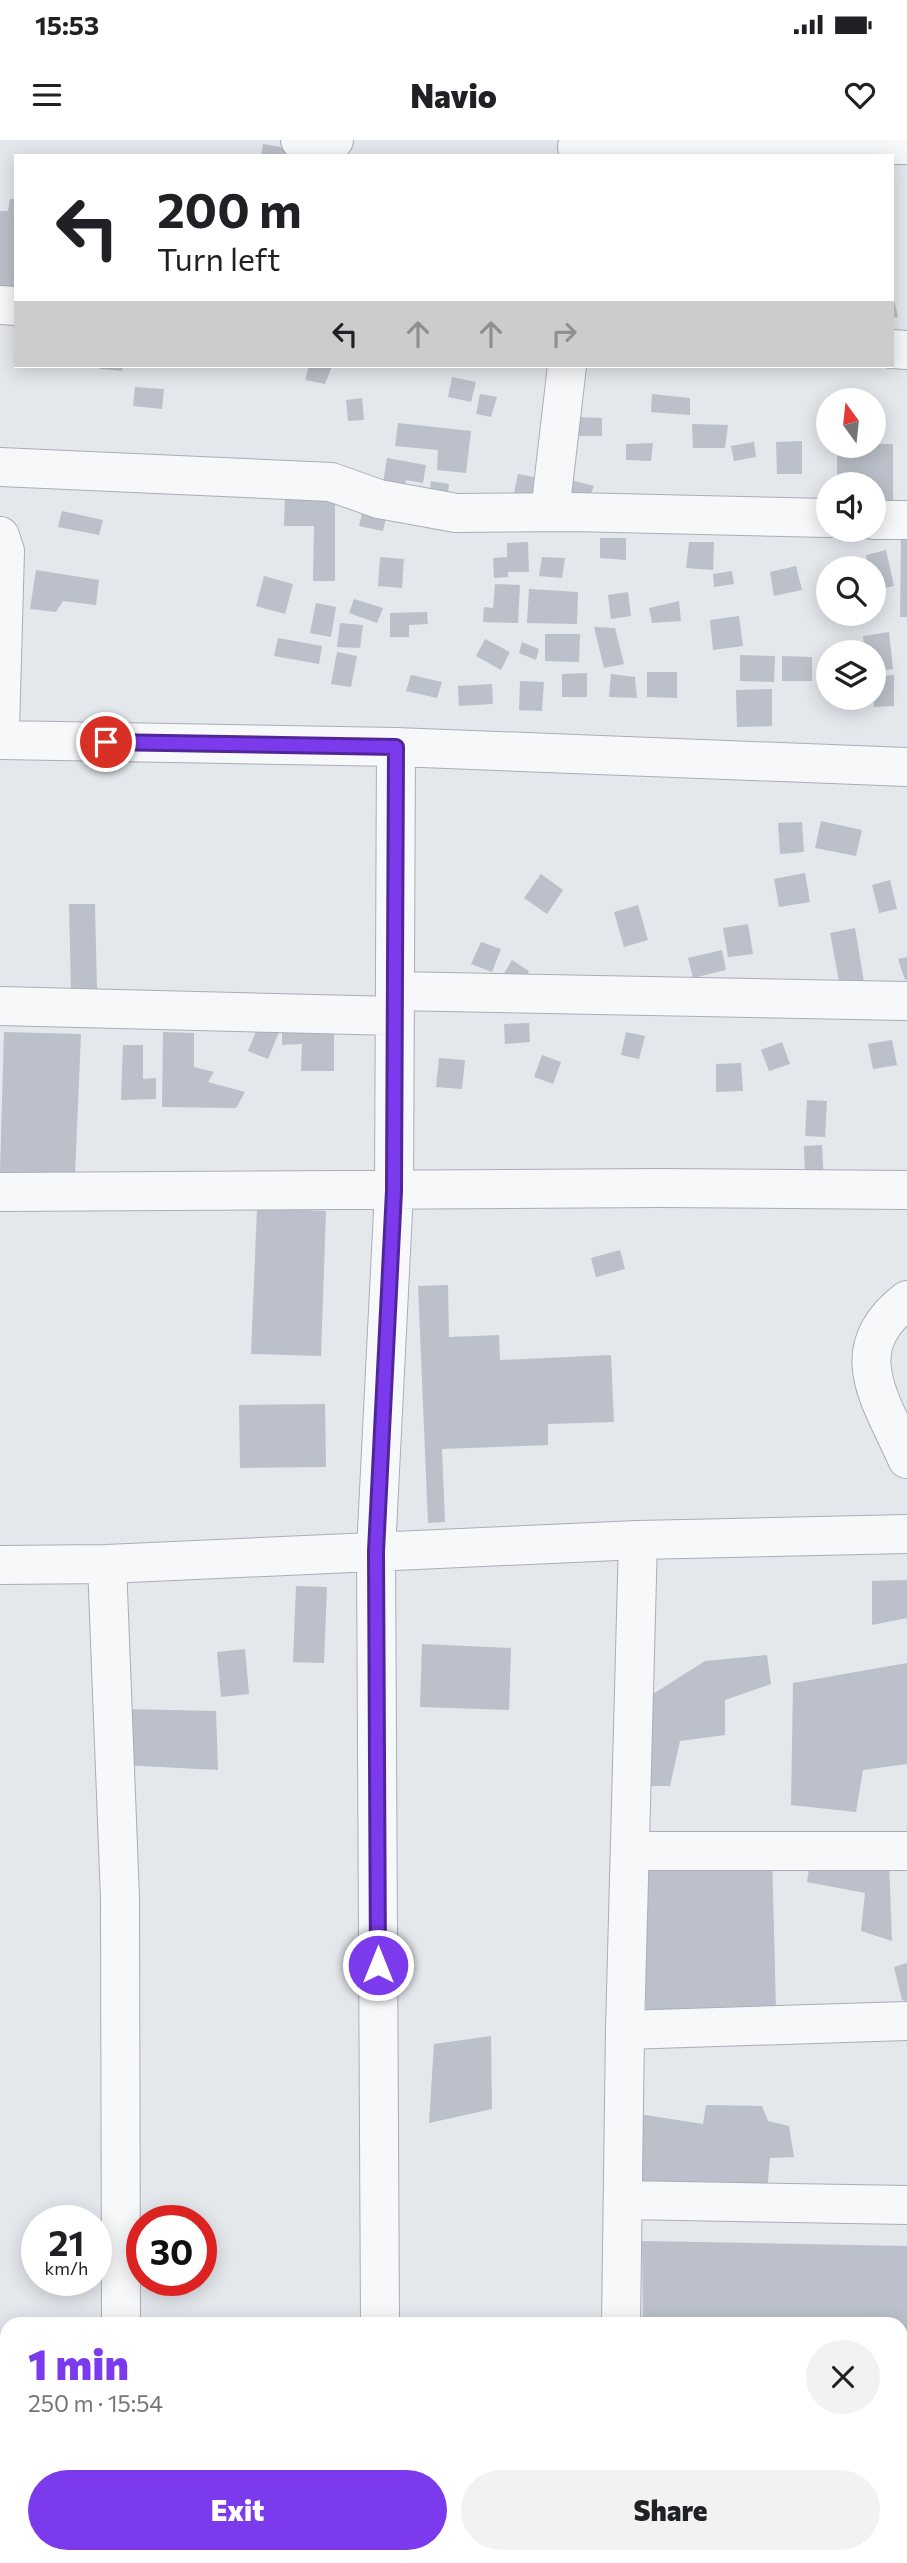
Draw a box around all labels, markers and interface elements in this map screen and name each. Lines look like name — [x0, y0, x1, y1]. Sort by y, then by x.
text: 15:53 — [35, 9, 99, 40]
text: Navio — [410, 75, 497, 115]
icon: menu — [28, 76, 66, 114]
icon: heart — [841, 76, 879, 114]
text: 200 m — [157, 178, 302, 238]
icon: left — [42, 182, 133, 273]
text: Turn left — [157, 238, 281, 278]
icon: left — [326, 315, 364, 353]
icon: ahead — [399, 315, 437, 353]
icon: ahead — [472, 315, 510, 353]
icon: right — [545, 315, 583, 353]
north arrow — [816, 388, 886, 458]
map controls — [816, 388, 886, 710]
button: sound — [816, 472, 886, 542]
button: search — [816, 556, 886, 626]
button: layers — [816, 640, 886, 710]
pin — [76, 712, 136, 772]
icon: arrive — [87, 723, 125, 761]
position arrow — [341, 1928, 415, 2002]
speed limit sign: 30 — [126, 2205, 217, 2296]
text: 21 — [49, 2220, 84, 2263]
text: km/h — [45, 2257, 88, 2279]
text: 1 min — [28, 2337, 129, 2389]
button: close — [806, 2340, 880, 2414]
text: 250 m · 15:54 — [28, 2389, 163, 2417]
button: Exit — [28, 2470, 447, 2550]
button: Share — [461, 2470, 880, 2550]

